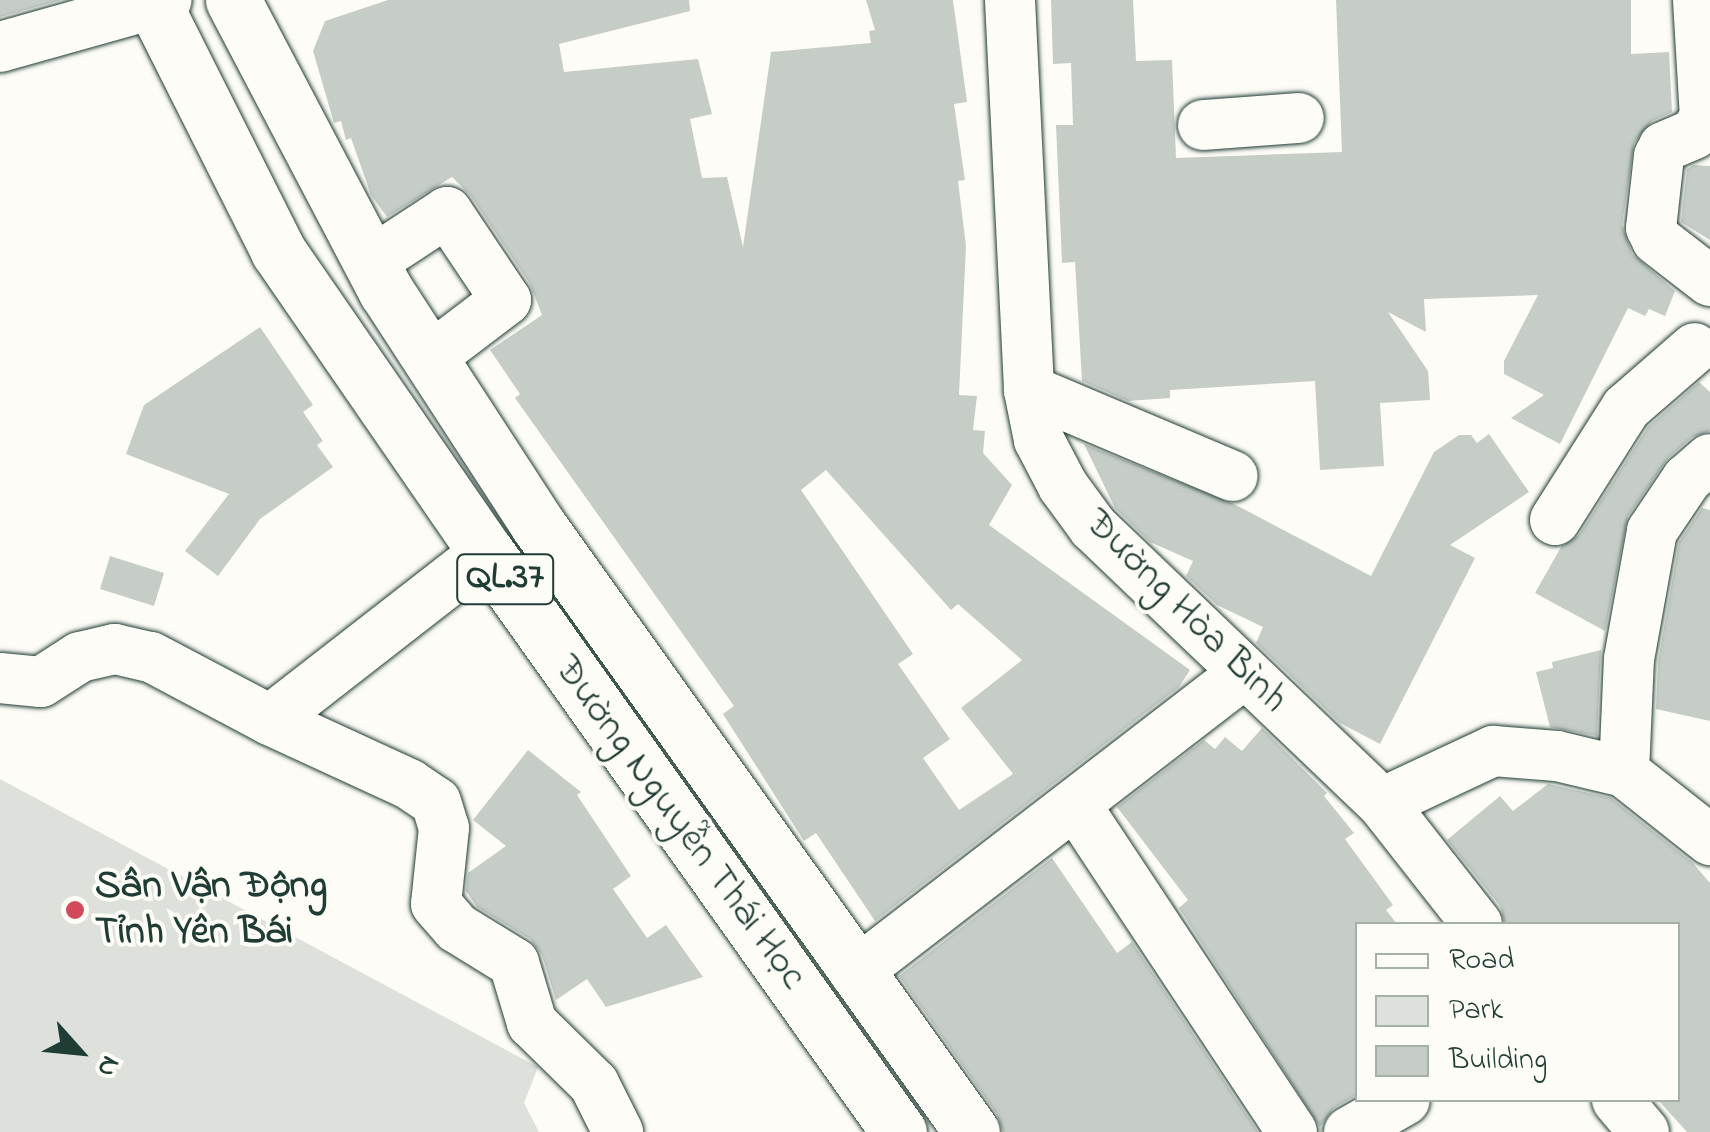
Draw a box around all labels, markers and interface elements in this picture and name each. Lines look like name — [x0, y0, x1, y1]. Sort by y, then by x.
street label: Đường Hòa Bình — [1073, 500, 1297, 724]
road number: QL.37 — [455, 546, 555, 612]
street label: Đường Nguyễn Thái Học — [542, 647, 816, 999]
place label: Sân Vận Động Tỉnh Yên Bái — [95, 863, 327, 957]
marker: Sân Vận Động Tỉnh Yên Bái — [64, 899, 86, 921]
legend — [1355, 922, 1680, 1102]
text: Road — [1449, 939, 1514, 983]
text: Park — [1449, 989, 1503, 1033]
north arrow — [30, 1002, 130, 1102]
text: Building — [1449, 1039, 1547, 1083]
text: N — [85, 1048, 130, 1084]

